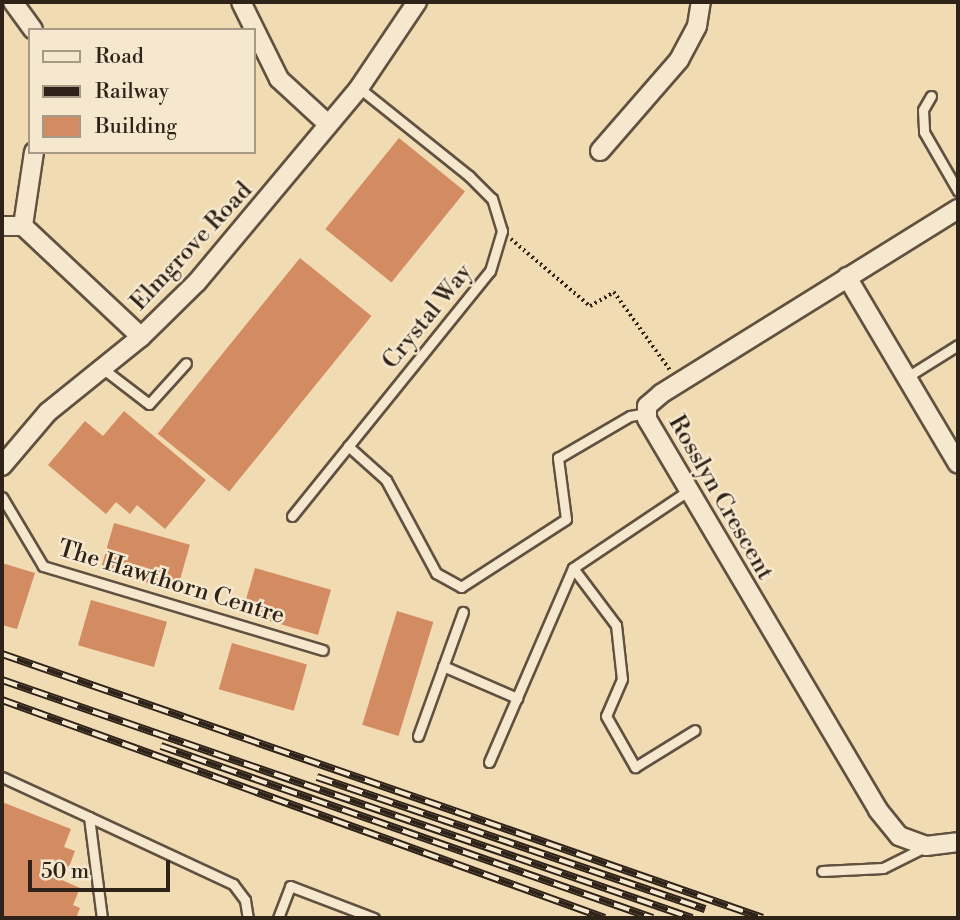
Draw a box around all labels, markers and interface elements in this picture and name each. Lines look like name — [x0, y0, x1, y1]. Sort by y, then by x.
legend — [28, 28, 256, 154]
text: Road — [95, 44, 144, 70]
text: Railway — [95, 79, 169, 105]
text: Building — [95, 114, 177, 140]
street label: Elmgrove Road — [125, 177, 259, 317]
street label: Crystal Way — [377, 259, 479, 375]
street label: Rosslyn Crescent — [661, 411, 779, 585]
street label: The Hawthorn Centre — [54, 535, 288, 631]
scale bar — [32, 846, 173, 890]
text: 50 m — [41, 859, 89, 885]

